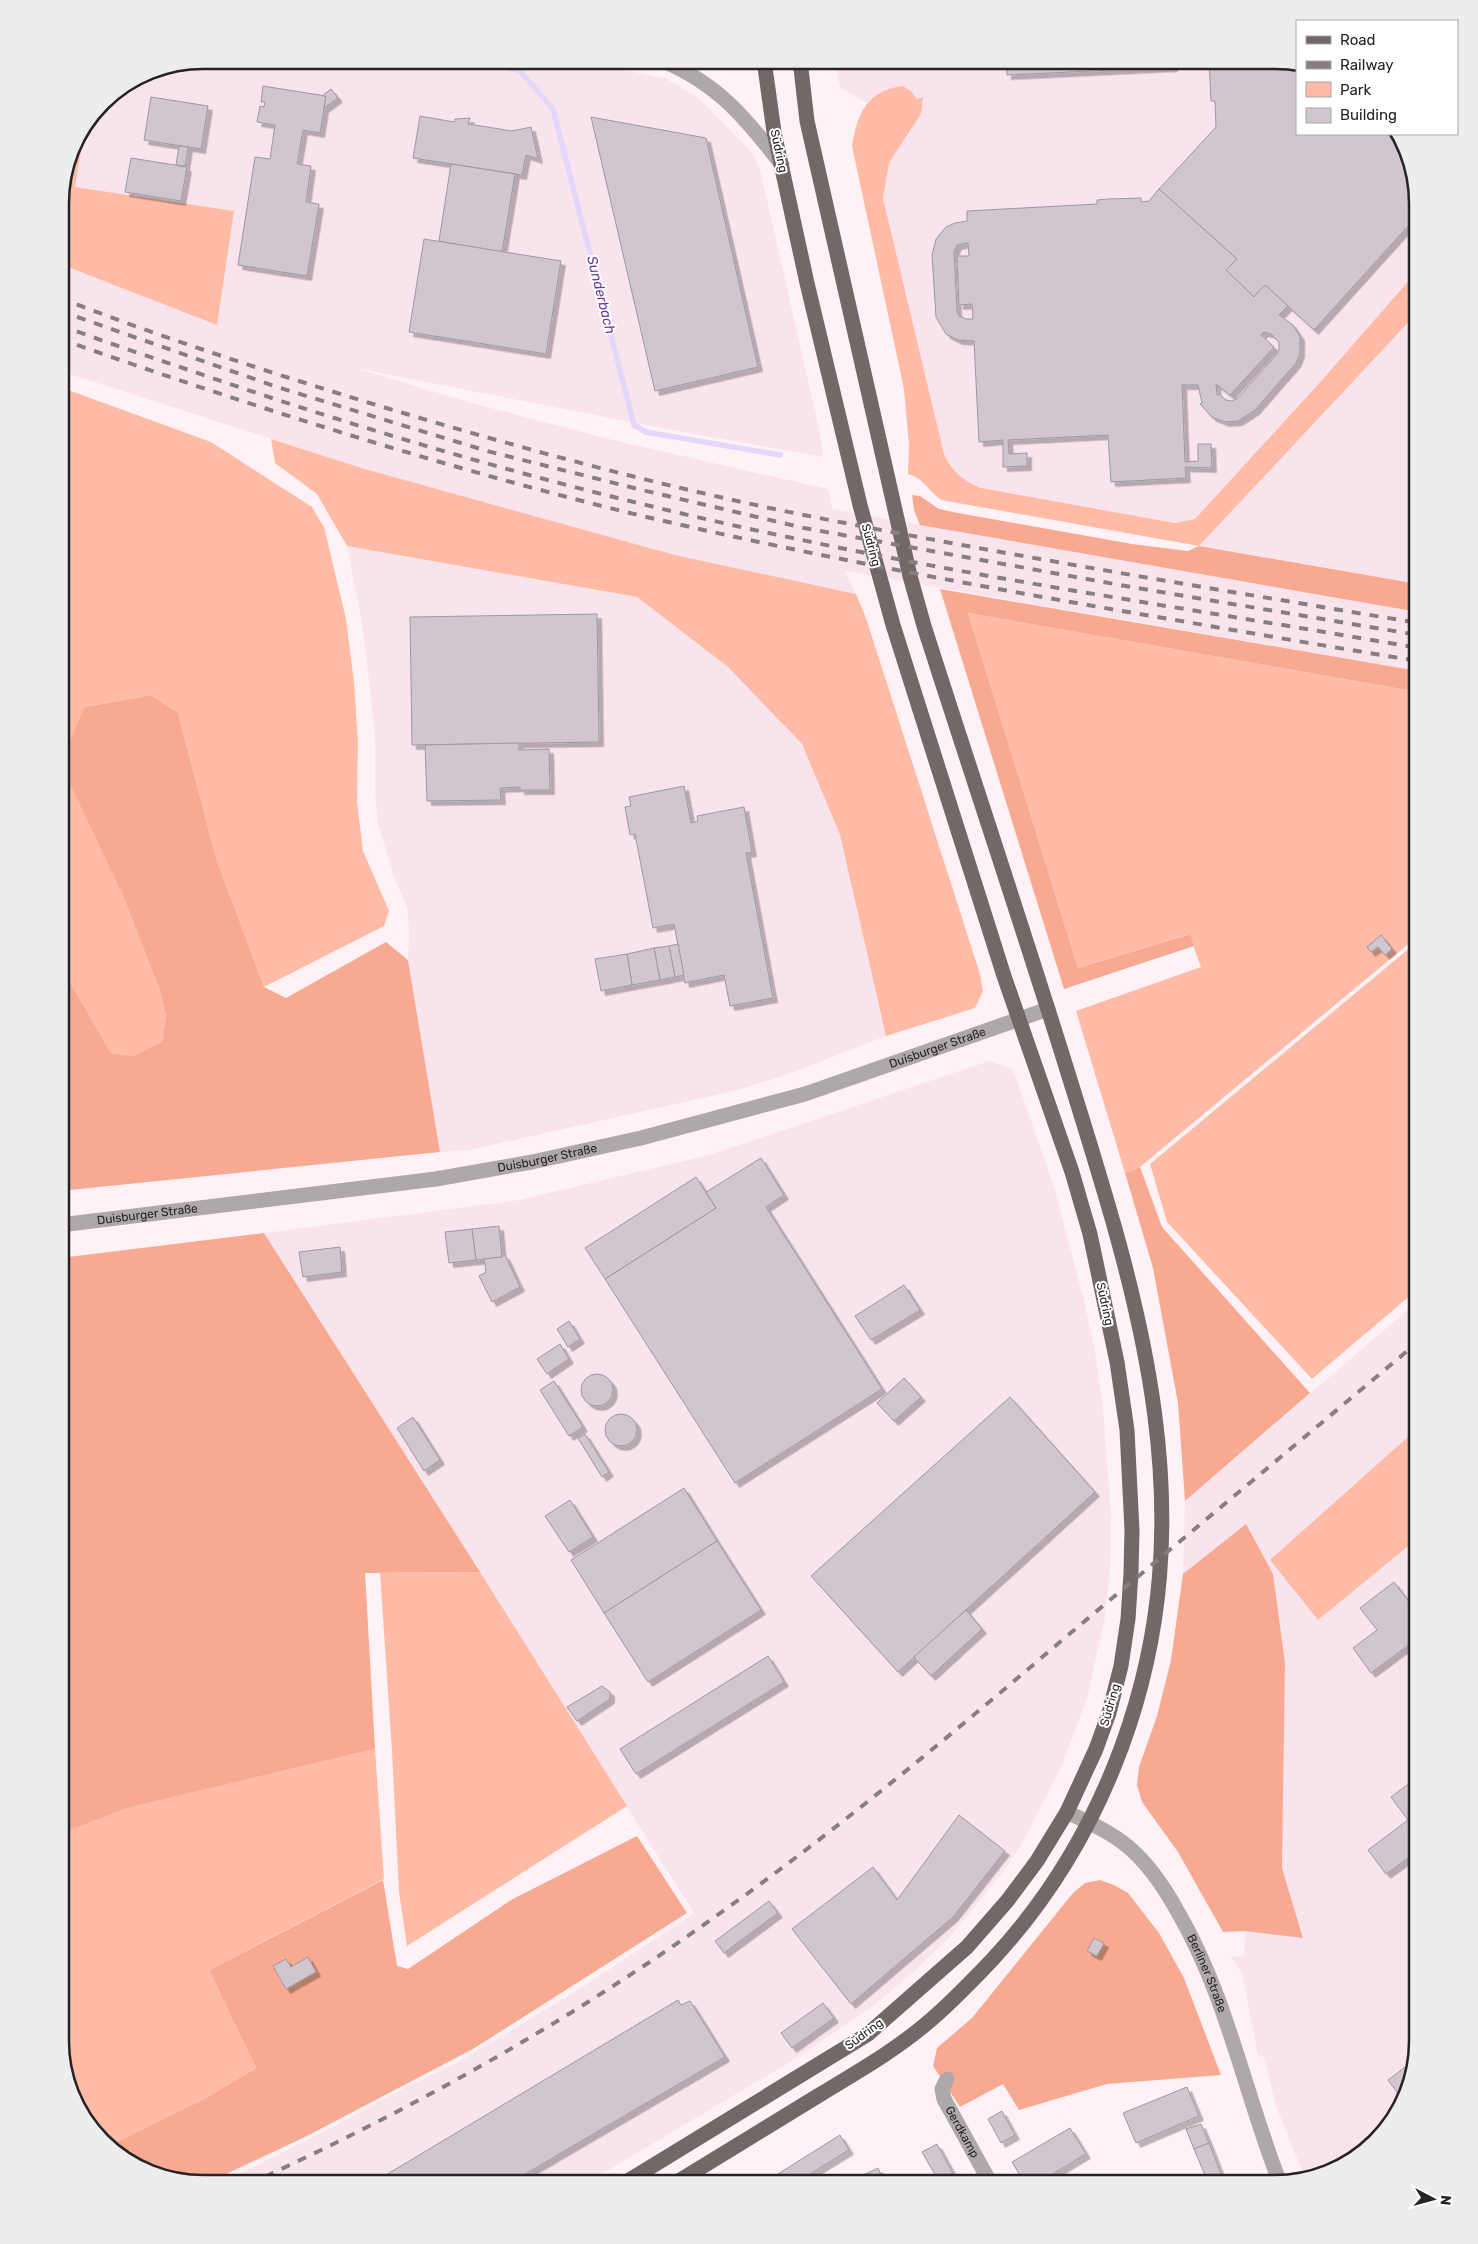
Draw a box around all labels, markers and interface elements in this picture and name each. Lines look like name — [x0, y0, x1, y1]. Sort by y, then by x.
legend — [1296, 20, 1458, 135]
text: Road — [1340, 31, 1376, 49]
text: Railway — [1340, 56, 1394, 74]
text: Park — [1340, 81, 1371, 99]
text: Building — [1340, 106, 1397, 124]
street label: Südring — [768, 128, 790, 174]
water label: Sunderbach — [583, 254, 619, 336]
street label: Südring — [859, 522, 883, 568]
street label: Duisburger Straße — [887, 1024, 988, 1071]
street label: Duisburger Straße — [496, 1141, 599, 1175]
street label: Duisburger Straße — [96, 1201, 199, 1227]
street label: Südring — [1094, 1281, 1116, 1327]
street label: Südring — [1097, 1682, 1123, 1728]
street label: Berliner Straße — [1184, 1932, 1229, 2015]
street label: Südring — [842, 2015, 886, 2053]
street label: Gerdkamp — [942, 2104, 982, 2160]
north arrow — [1408, 2174, 1458, 2224]
text: N — [1436, 2194, 1454, 2206]

